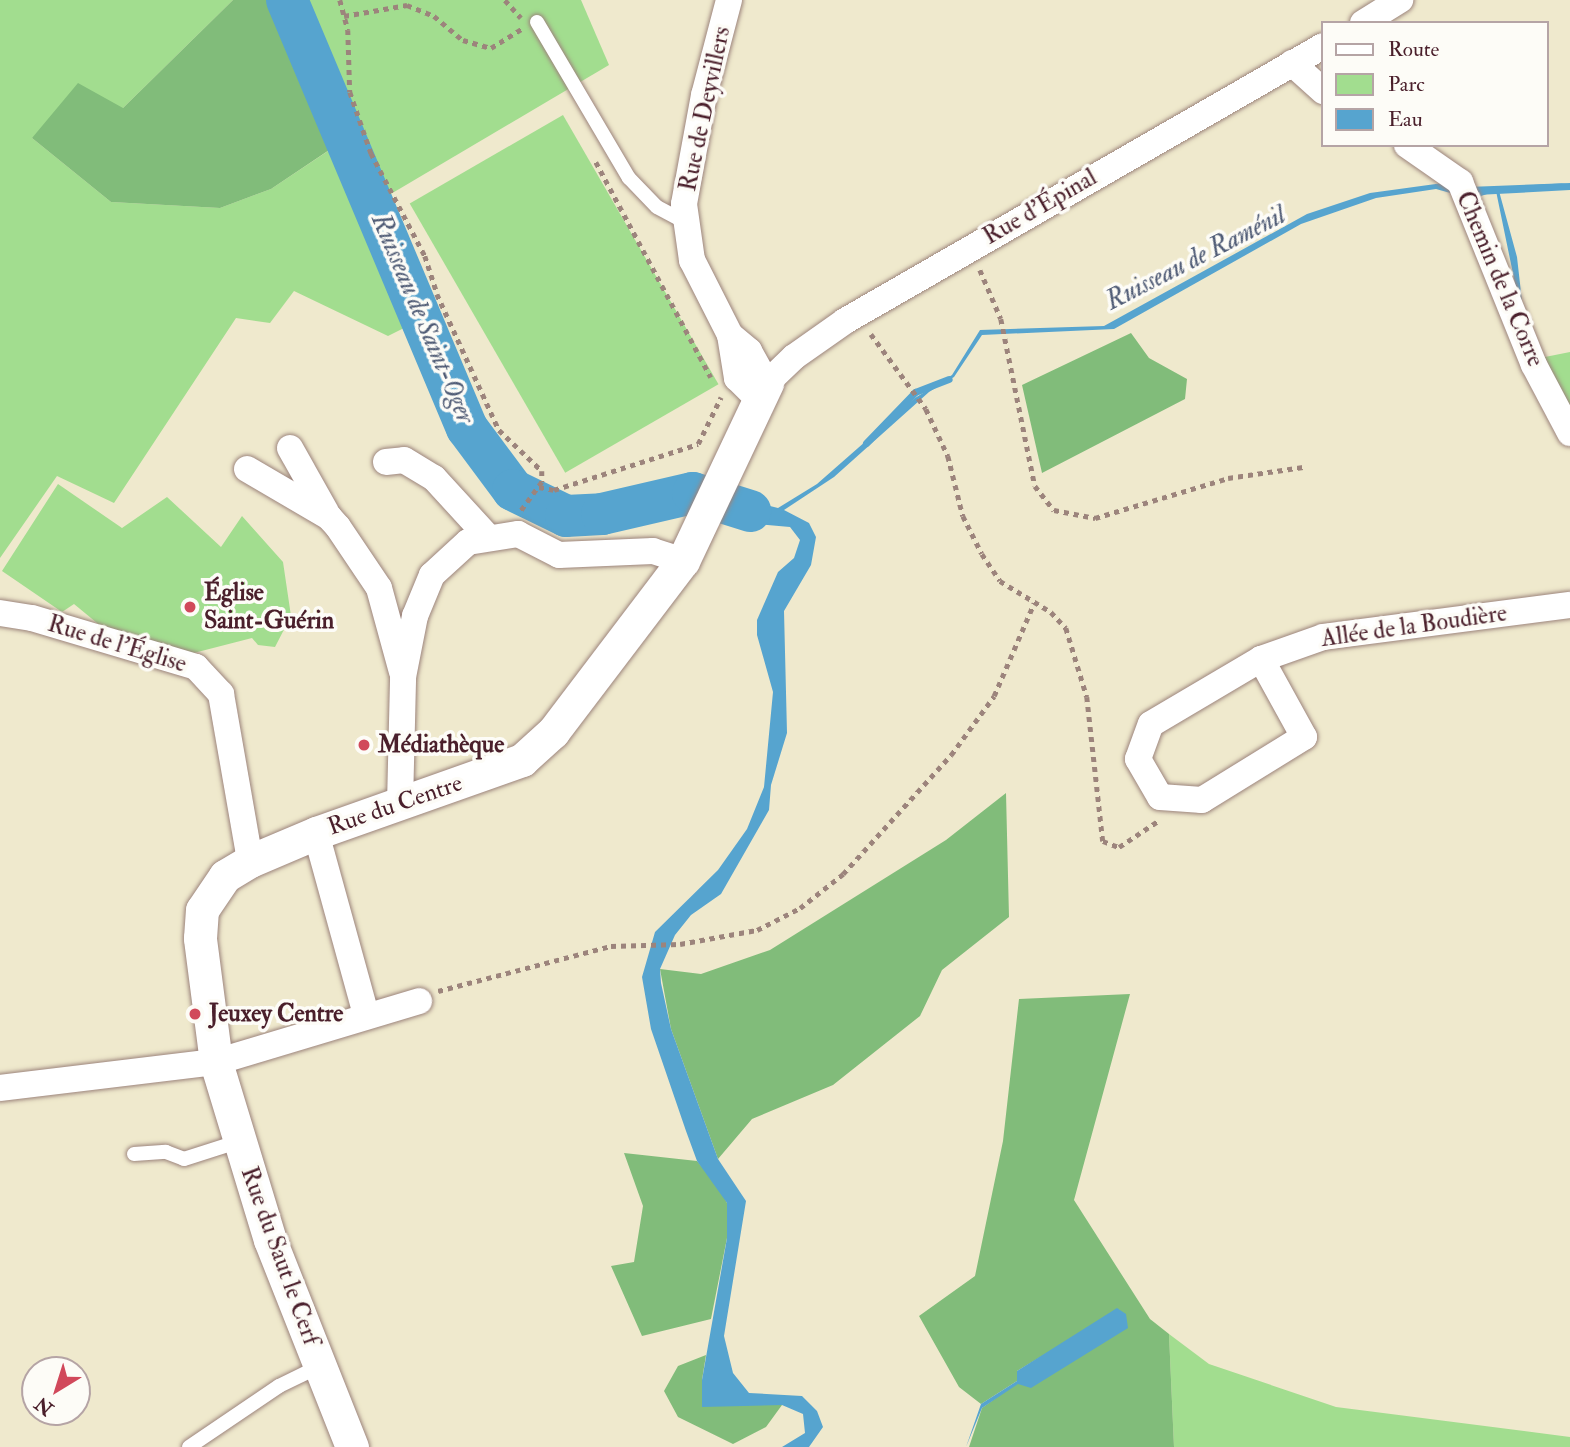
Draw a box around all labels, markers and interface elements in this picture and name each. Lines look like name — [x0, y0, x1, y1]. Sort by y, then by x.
legend — [1322, 21, 1549, 147]
street label: Rue de Deyvillers — [673, 24, 737, 194]
text: Route — [1388, 36, 1439, 63]
text: Parc — [1388, 71, 1425, 98]
text: Eau — [1388, 106, 1423, 133]
street label: Rue d’Épinal — [978, 163, 1102, 251]
street label: Chemin de la Corre — [1450, 187, 1550, 371]
water label: Ruisseau de Raménil — [1101, 200, 1291, 318]
water label: Ruisseau de Saint-Oger — [364, 209, 480, 429]
place label: Église Saint-Guérin — [204, 579, 334, 635]
marker: Église Saint-Guérin — [182, 599, 198, 615]
street label: Allée de la Boudière — [1319, 599, 1509, 653]
street label: Rue de l'Église — [44, 609, 190, 679]
place label: Médiathèque — [378, 731, 504, 759]
marker: Médiathèque — [356, 737, 372, 753]
street label: Rue du Centre — [324, 769, 466, 841]
place label: Jeuxey Centre — [209, 1000, 343, 1028]
marker: Jeuxey Centre — [187, 1006, 203, 1022]
street label: Rue du Saut le Cerf — [234, 1163, 326, 1349]
north arrow — [21, 1356, 91, 1426]
text: N — [30, 1391, 58, 1421]

